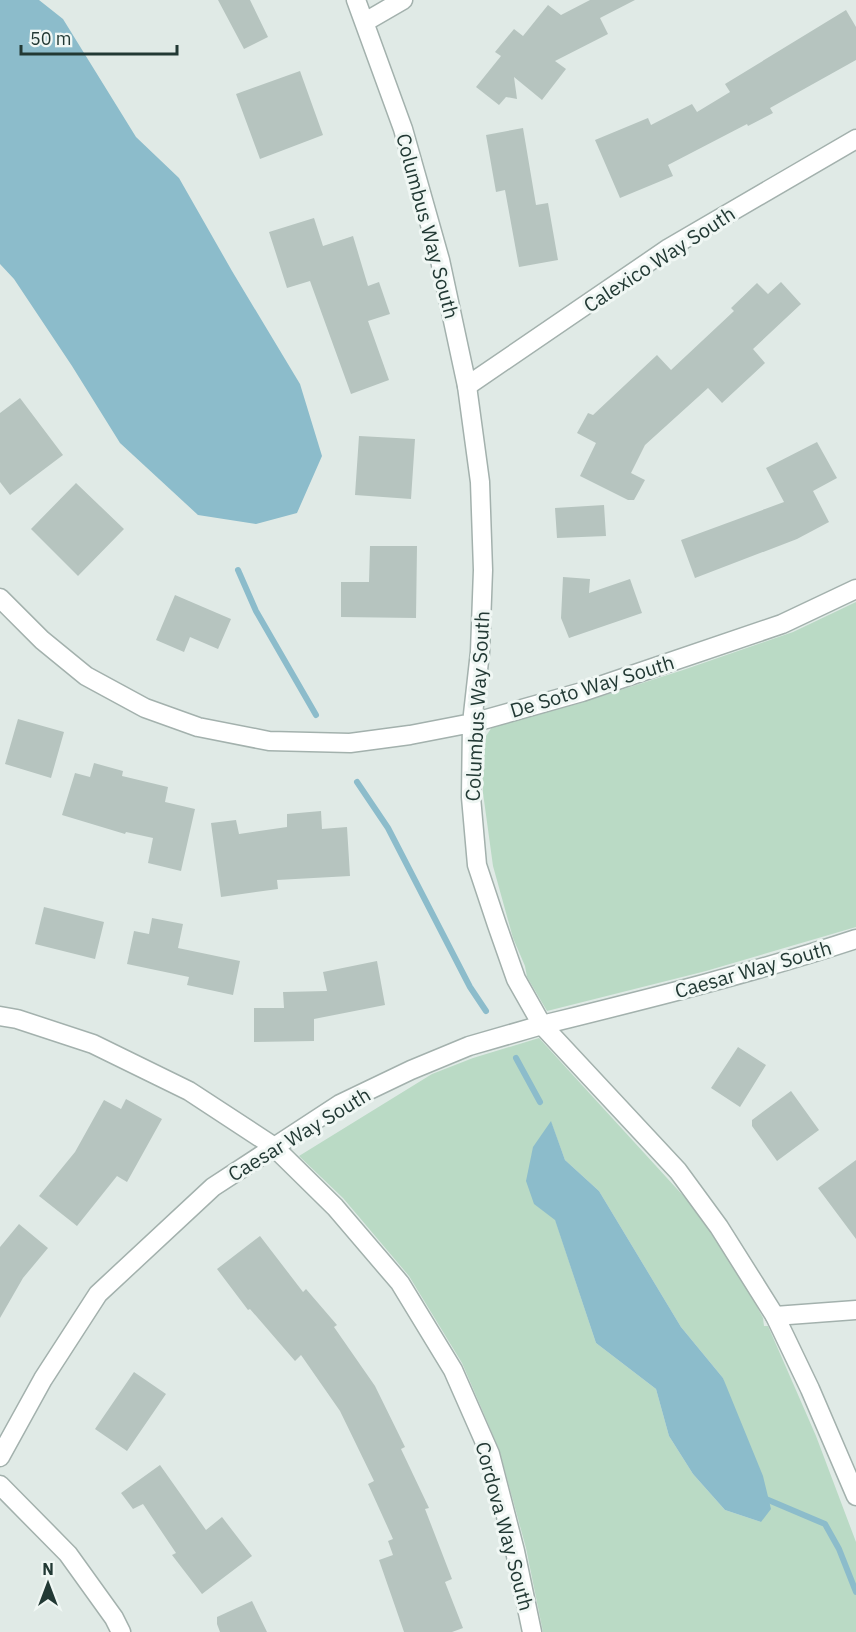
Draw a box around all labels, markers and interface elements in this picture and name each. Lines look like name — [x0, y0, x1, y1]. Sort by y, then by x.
scale bar — [21, 18, 177, 56]
text: 50 m — [30, 27, 72, 50]
street label: Columbus Way South — [390, 130, 466, 322]
street label: Calexico Way South — [578, 200, 740, 318]
street label: Columbus Way South — [459, 610, 495, 802]
street label: De Soto Way South — [507, 648, 677, 724]
street label: Caesar Way South — [671, 934, 835, 1004]
street label: Caesar Way South — [223, 1081, 375, 1187]
street label: Cordova Way South — [469, 1438, 541, 1614]
north arrow — [18, 1554, 78, 1614]
text: N — [42, 1559, 54, 1579]

